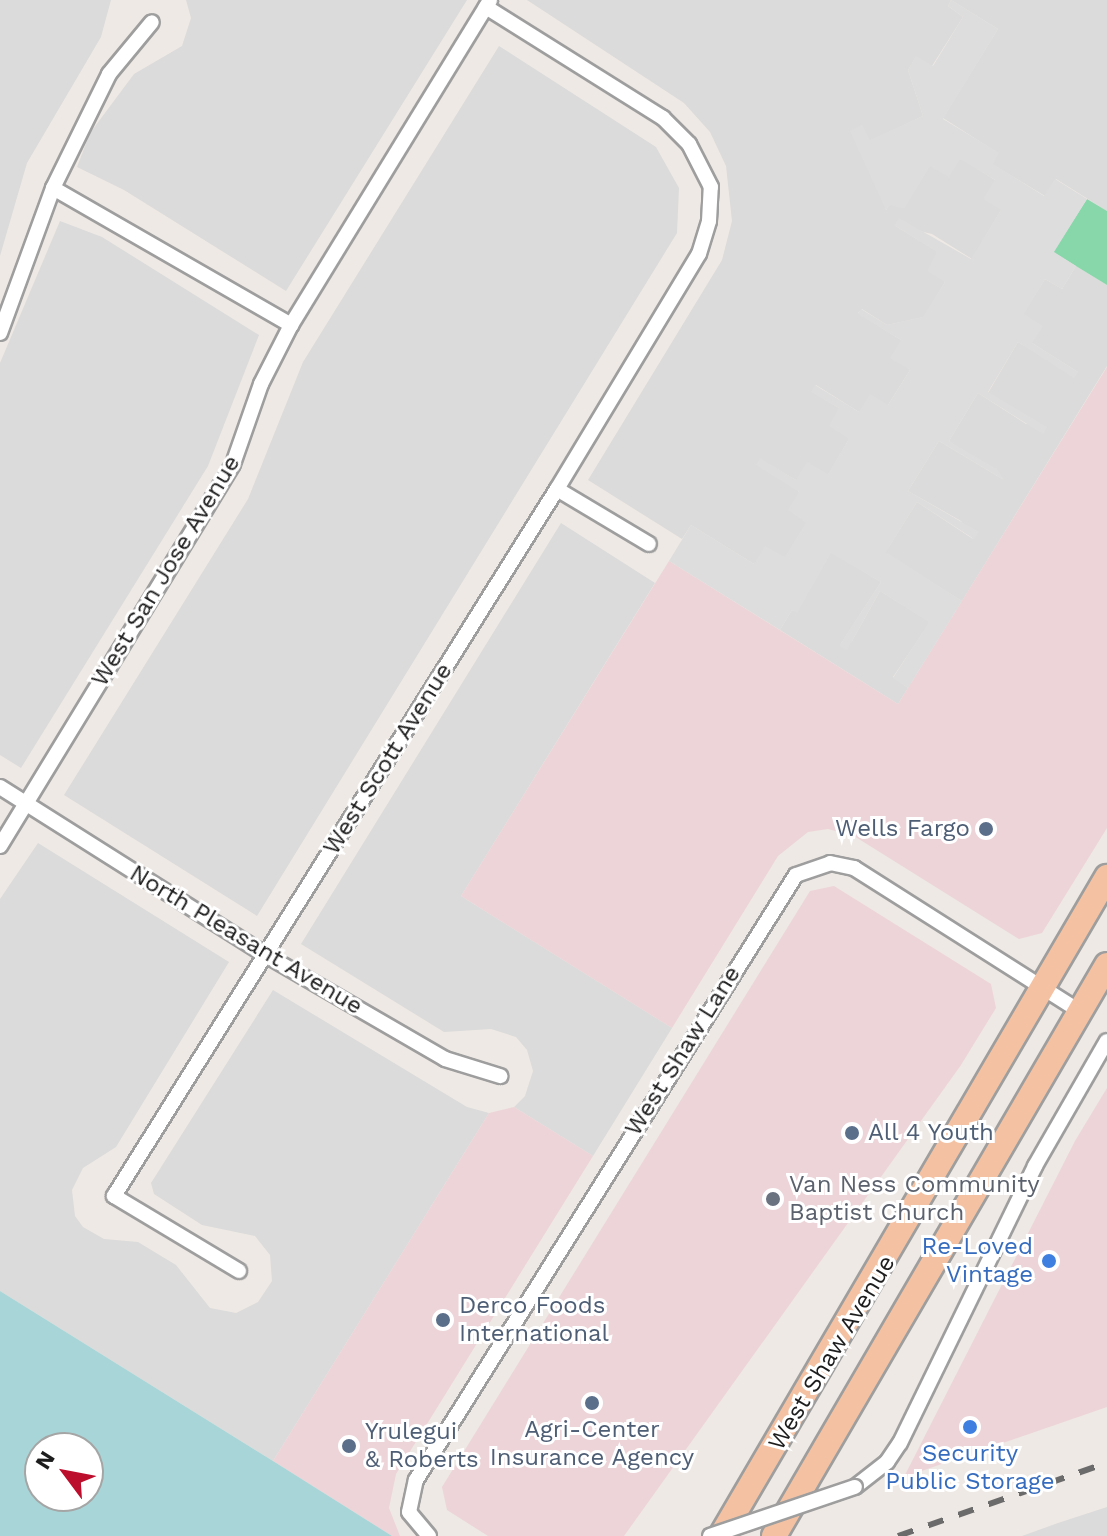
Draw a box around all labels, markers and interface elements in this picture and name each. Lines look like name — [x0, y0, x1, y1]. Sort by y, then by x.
street label: West San Jose Avenue — [85, 450, 247, 692]
street label: West Scott Avenue — [317, 657, 459, 861]
place label: Wells Fargo — [835, 815, 970, 843]
marker: Wells Fargo — [977, 820, 995, 838]
street label: North Pleasant Avenue — [124, 859, 368, 1021]
street label: West Shaw Lane — [619, 961, 747, 1141]
place label: All 4 Youth — [868, 1119, 996, 1147]
marker: All 4 Youth — [843, 1124, 861, 1142]
place label: Van Ness Community Baptist Church — [789, 1171, 1040, 1227]
marker: Van Ness Community Baptist Church — [764, 1190, 782, 1208]
place label: Re-Loved Vintage — [922, 1233, 1033, 1289]
street label: West Shaw Avenue — [762, 1250, 902, 1456]
marker: Re-Loved Vintage — [1040, 1252, 1058, 1270]
place label: Derco Foods International — [459, 1292, 609, 1348]
marker: Derco Foods International — [434, 1311, 452, 1329]
marker: Agri-Center Insurance Agency — [583, 1394, 601, 1412]
place label: Agri-Center Insurance Agency — [489, 1416, 695, 1472]
place label: Yrulegui & Roberts — [365, 1418, 479, 1474]
marker: Security Public Storage — [961, 1418, 979, 1436]
north arrow — [24, 1432, 104, 1512]
marker: Yrulegui & Roberts — [340, 1437, 358, 1455]
place label: Security Public Storage — [885, 1440, 1055, 1496]
text: N — [30, 1447, 60, 1474]

